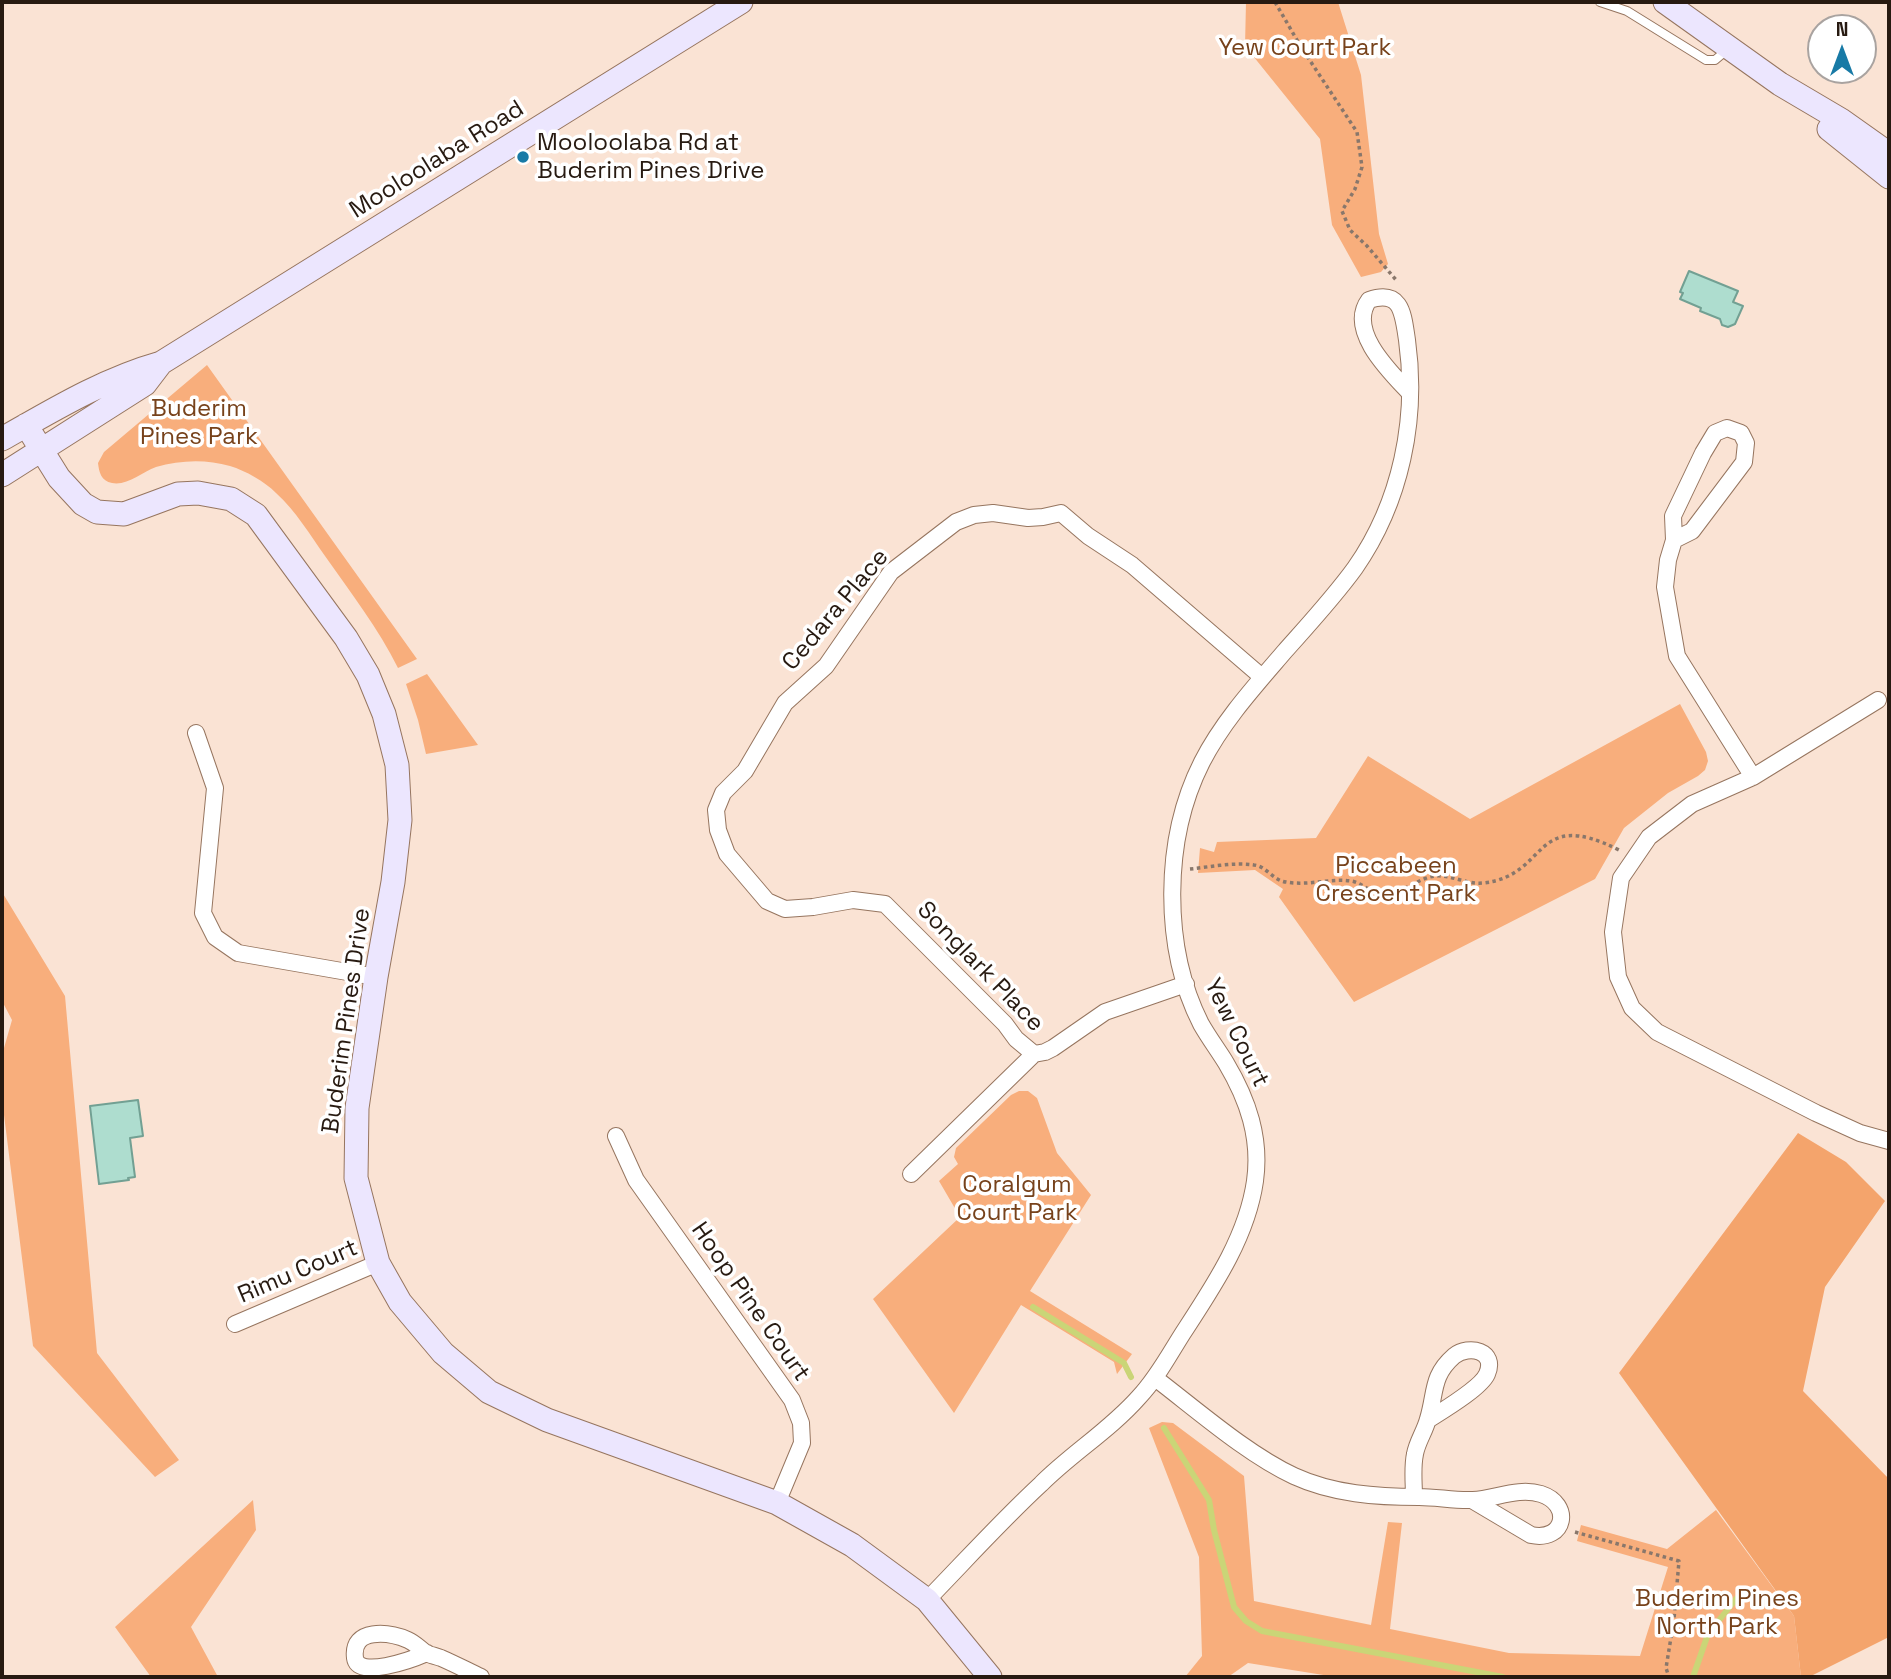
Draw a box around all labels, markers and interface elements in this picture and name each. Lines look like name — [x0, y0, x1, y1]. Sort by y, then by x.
north arrow — [1807, 14, 1877, 84]
text: N — [1836, 17, 1848, 42]
park label: Yew Court Park — [1218, 34, 1392, 62]
street label: Mooloolaba Road — [345, 95, 529, 225]
place label: Mooloolaba Rd at Buderim Pines Drive — [537, 129, 764, 185]
marker: Mooloolaba Rd at Buderim Pines Drive — [515, 149, 531, 165]
park label: Buderim Pines Park — [140, 395, 258, 451]
street label: Cedara Place — [777, 543, 895, 677]
park label: Piccabeen Crescent Park — [1316, 852, 1476, 908]
street label: Songlark Place — [911, 896, 1049, 1038]
street label: Buderim Pines Drive — [317, 906, 377, 1136]
street label: Yew Court — [1197, 974, 1275, 1092]
park label: Coralgum Court Park — [956, 1171, 1078, 1227]
street label: Hoop Pine Court — [684, 1217, 816, 1387]
street label: Rimu Court — [234, 1234, 362, 1310]
park label: Buderim Pines North Park — [1635, 1585, 1799, 1641]

